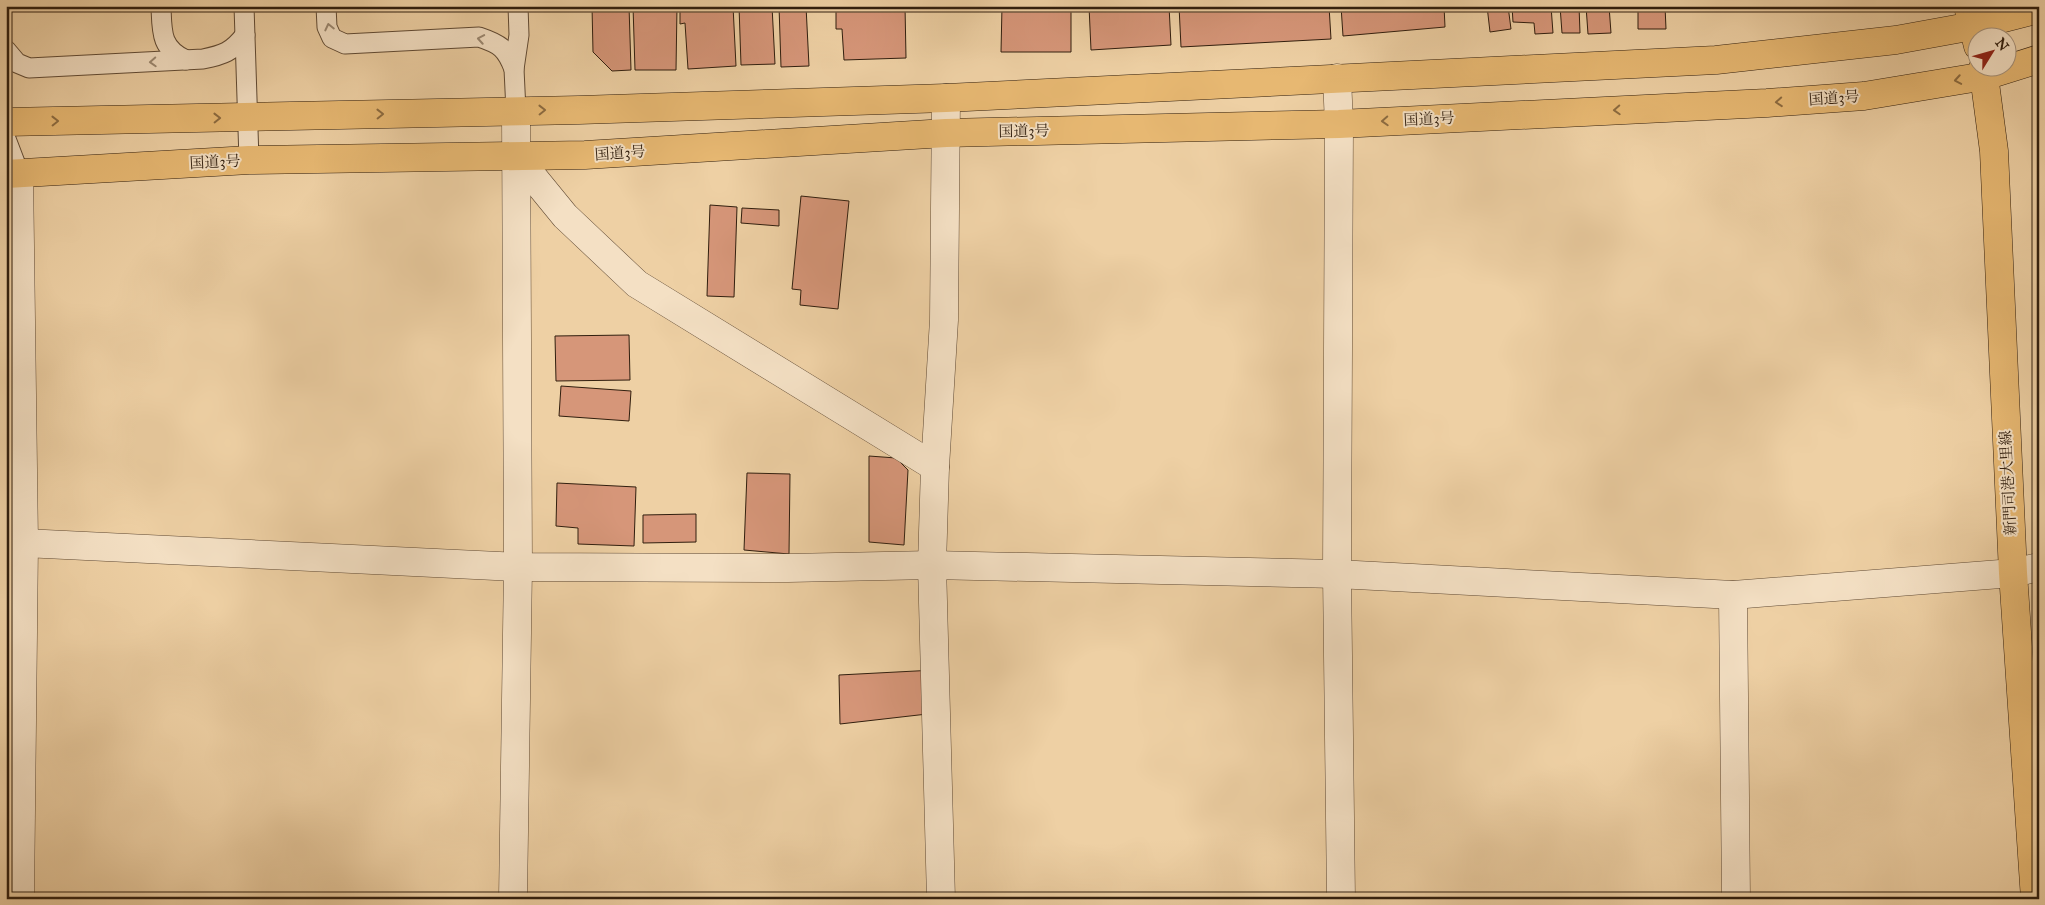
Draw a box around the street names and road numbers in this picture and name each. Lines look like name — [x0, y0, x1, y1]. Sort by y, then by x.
street label: 国道3号 — [1808, 87, 1860, 109]
street label: 国道3号 — [1403, 109, 1455, 129]
street label: 国道3号 — [998, 122, 1050, 140]
street label: 国道3号 — [594, 142, 646, 164]
street label: 国道3号 — [189, 152, 241, 172]
street label: 新門司港大里線 — [1996, 430, 2020, 536]

